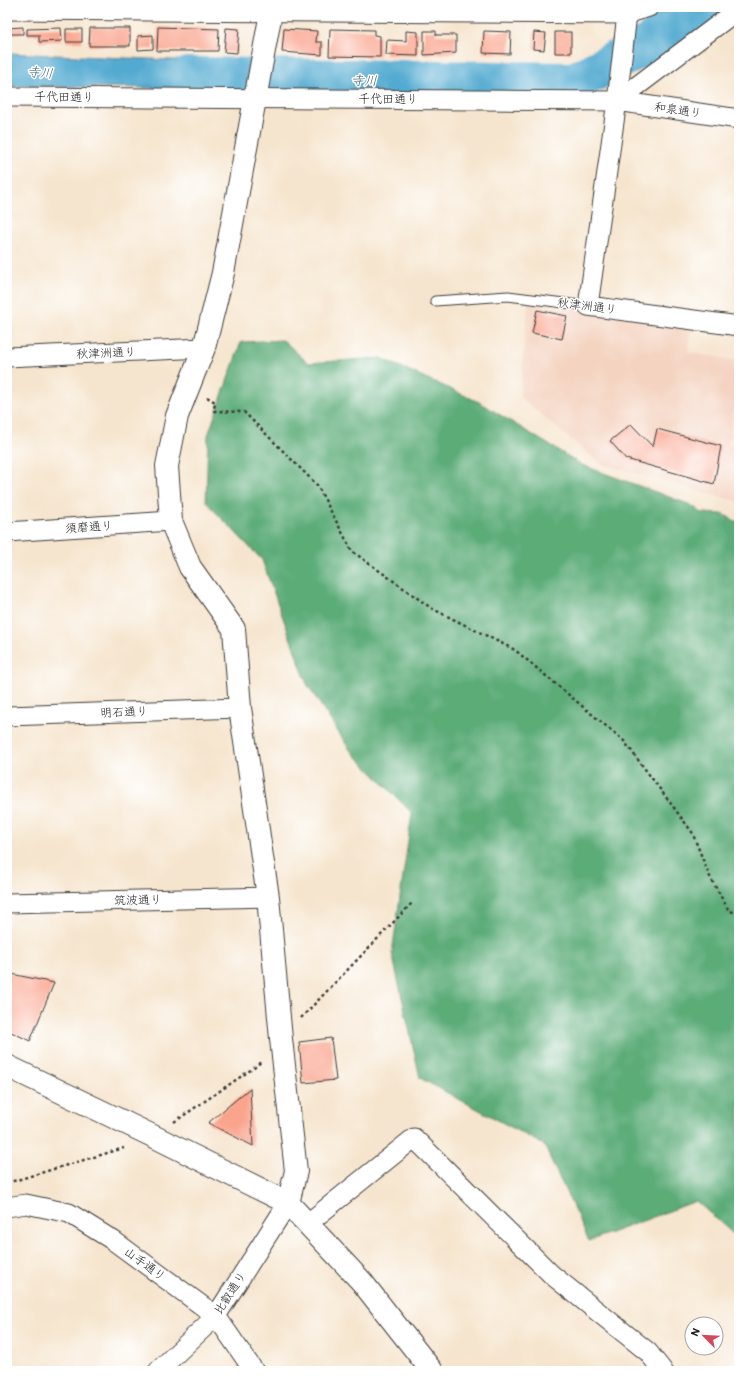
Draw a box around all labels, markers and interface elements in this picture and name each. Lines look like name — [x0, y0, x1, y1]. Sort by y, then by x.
water label: 寺川 — [26, 64, 53, 81]
water label: 寺川 — [351, 73, 377, 88]
street label: 千代田通り — [34, 90, 94, 104]
street label: 千代田通り — [358, 92, 418, 106]
street label: 和泉通り — [653, 100, 703, 120]
street label: 秋津洲通り — [556, 295, 618, 317]
street label: 秋津洲通り — [76, 345, 136, 361]
street label: 須磨通り — [65, 518, 113, 536]
street label: 明石通り — [100, 704, 148, 720]
street label: 筑波通り — [114, 893, 162, 907]
street label: 山手通り — [121, 1244, 169, 1284]
street label: 比叡通り — [211, 1269, 249, 1317]
north arrow — [684, 1316, 724, 1356]
text: N — [688, 1326, 703, 1338]

